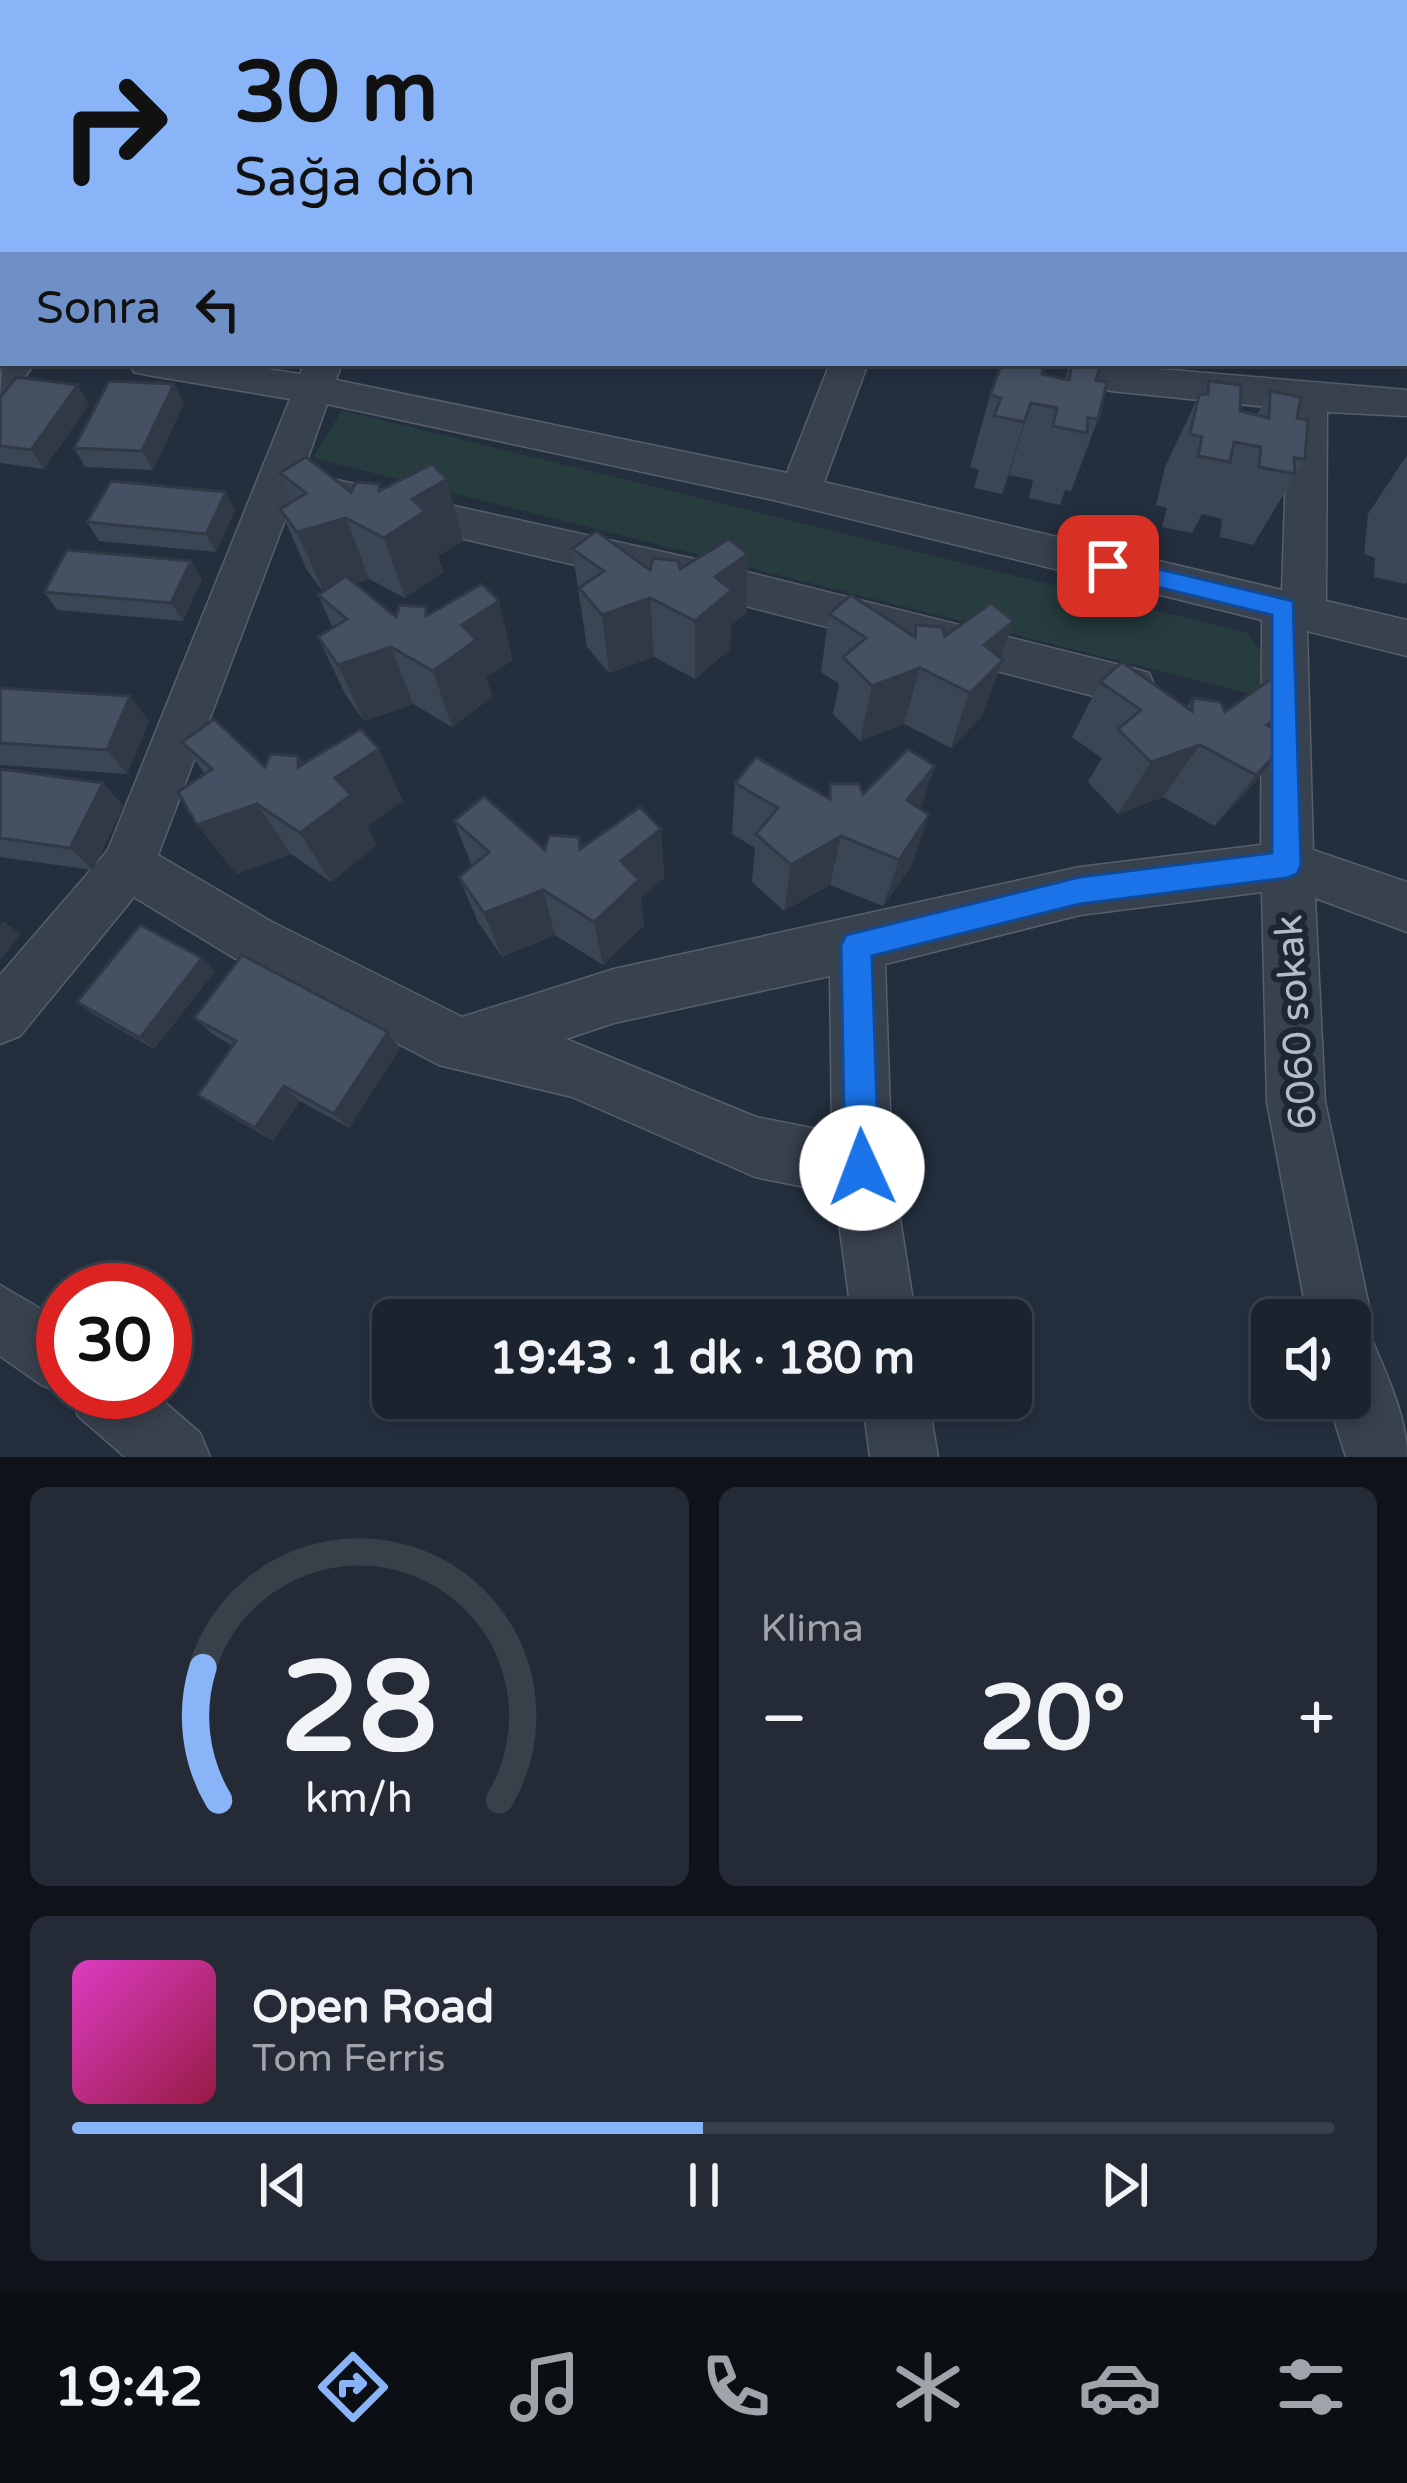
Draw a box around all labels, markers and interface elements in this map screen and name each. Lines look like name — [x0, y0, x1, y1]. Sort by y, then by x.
text: 30 m — [234, 43, 438, 144]
icon: right — [36, 48, 192, 204]
text: Sağa dön — [234, 145, 476, 210]
icon: left — [185, 276, 251, 342]
text: Sonra — [36, 282, 161, 336]
pin — [1057, 515, 1159, 617]
icon: arrive — [1075, 533, 1141, 599]
street label: 6060 sokak — [1265, 913, 1327, 1131]
position arrow — [799, 1105, 925, 1231]
speed limit sign: 30 — [36, 1263, 192, 1419]
map controls — [1251, 1299, 1371, 1419]
button: sound — [1251, 1299, 1371, 1419]
text: 19:43 · 1 dk · 180 m — [489, 1332, 915, 1386]
text: Klima — [761, 1605, 864, 1652]
text: 28 — [281, 1634, 438, 1785]
text: 20° — [979, 1665, 1126, 1774]
text: − — [761, 1679, 808, 1759]
text: + — [1298, 1679, 1335, 1759]
text: km/h — [305, 1772, 413, 1823]
text: Open Road — [252, 1981, 494, 2035]
text: Tom Ferris — [252, 2035, 445, 2082]
icon: previous — [250, 2152, 316, 2218]
icon: pause — [671, 2152, 737, 2218]
icon: next — [1092, 2152, 1158, 2218]
icon: directions — [311, 2345, 395, 2429]
icon: music — [503, 2345, 587, 2429]
icon: phone — [694, 2345, 778, 2429]
icon: climate — [886, 2345, 970, 2429]
icon: car — [1078, 2345, 1162, 2429]
icon: filters — [1269, 2345, 1353, 2429]
text: 19:42 — [54, 2355, 204, 2420]

